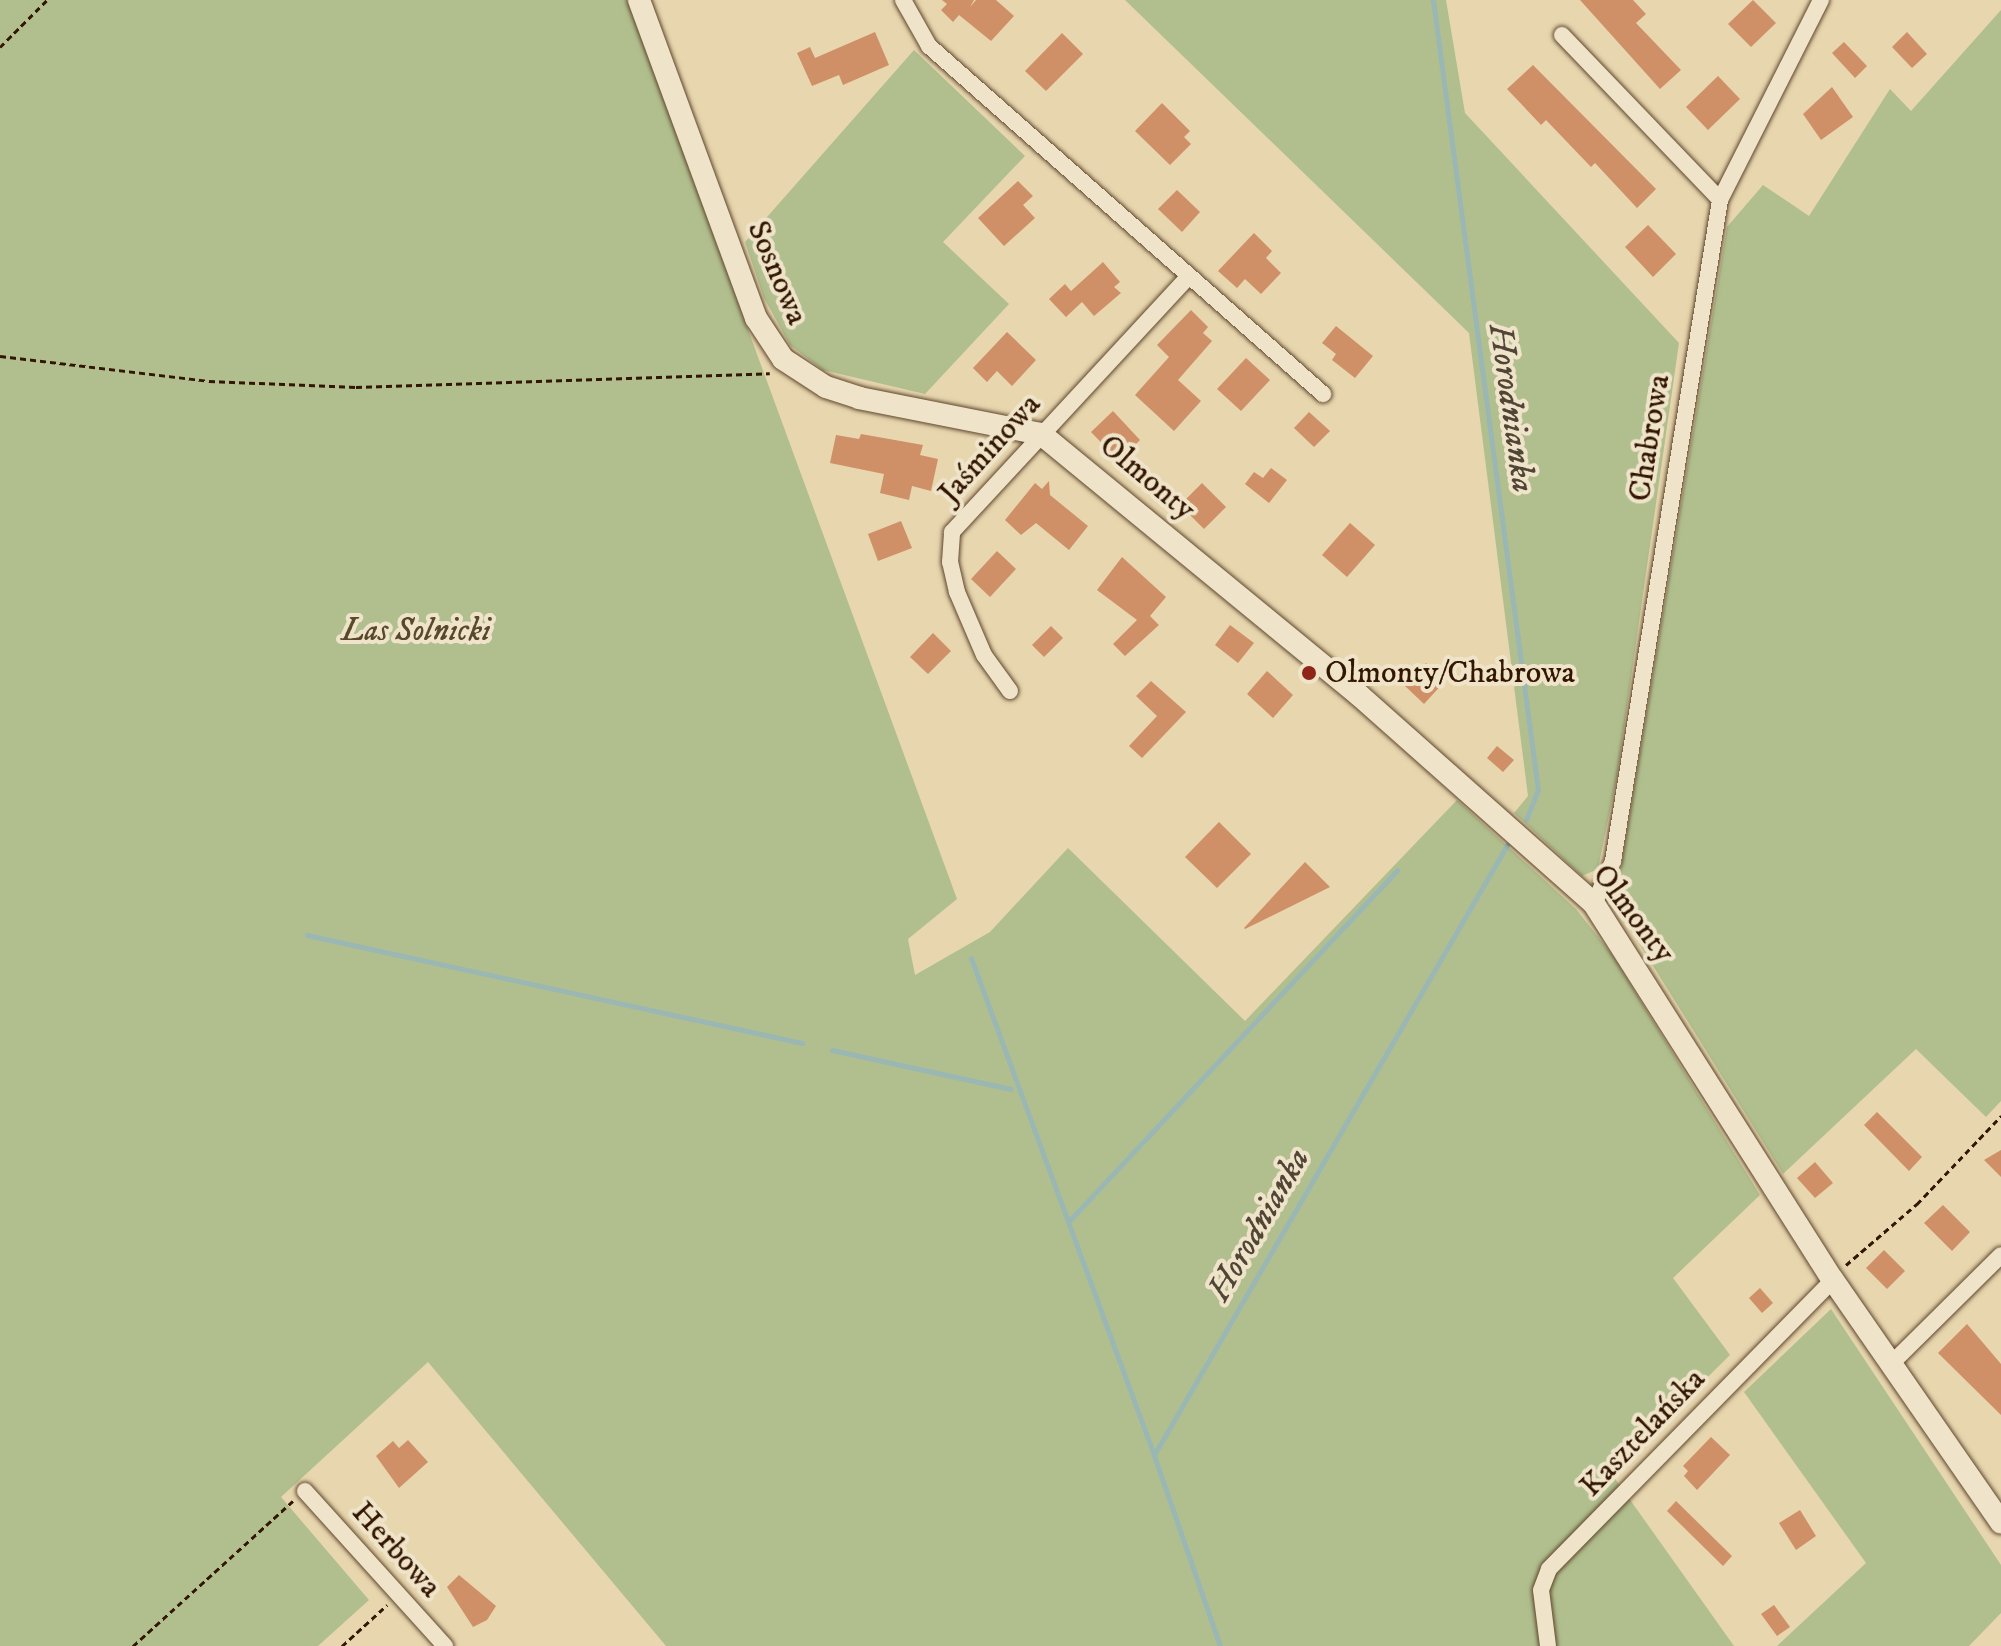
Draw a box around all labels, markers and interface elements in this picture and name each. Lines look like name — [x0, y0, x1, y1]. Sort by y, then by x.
street label: Sosnowa — [738, 215, 816, 331]
water label: Horodnianka — [1479, 321, 1543, 495]
street label: Chabrowa — [1621, 372, 1679, 504]
street label: Jaśminowa — [931, 386, 1049, 512]
street label: Olmonty — [1091, 427, 1203, 529]
park label: Las Solnicki — [342, 612, 490, 650]
place label: Olmonty/Chabrowa — [1325, 654, 1575, 692]
marker: Olmonty/Chabrowa — [1300, 664, 1318, 682]
street label: Olmonty — [1584, 857, 1682, 971]
water label: Horodnianka — [1199, 1141, 1319, 1309]
street label: Kasztelańska — [1572, 1361, 1714, 1505]
street label: Herbowa — [343, 1494, 449, 1606]

